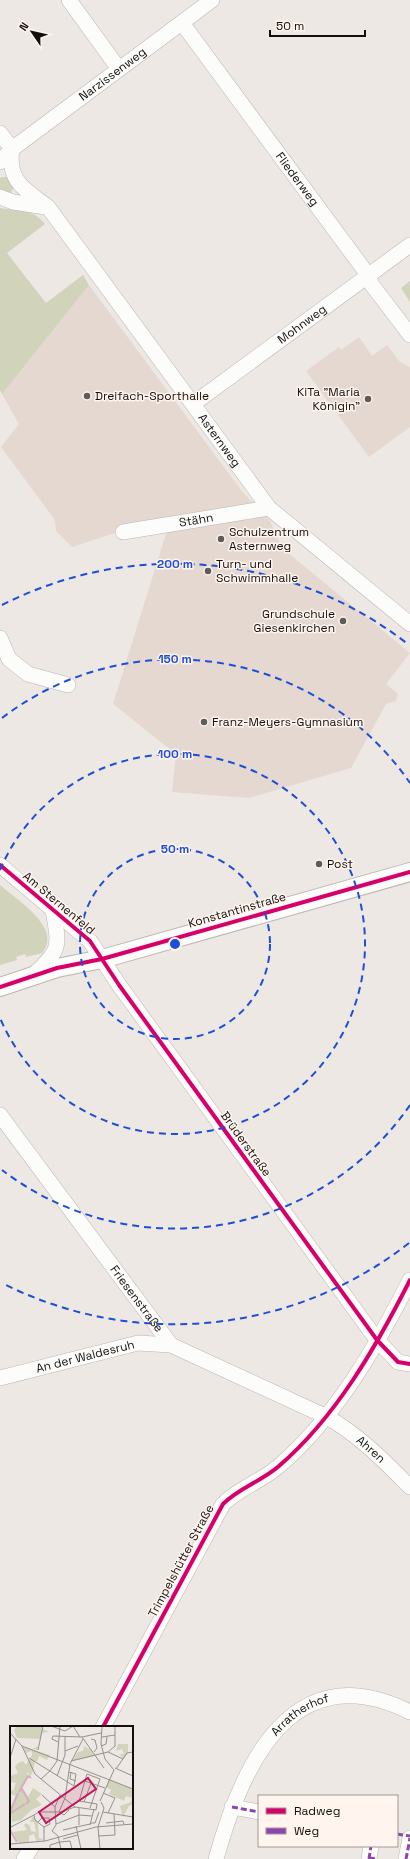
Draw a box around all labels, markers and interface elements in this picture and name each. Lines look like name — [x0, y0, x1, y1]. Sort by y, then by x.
north arrow — [12, 12, 52, 52]
scale bar — [270, 12, 365, 38]
text: 50 m — [276, 18, 304, 34]
text: N — [16, 19, 32, 33]
street label: Narzissenweg — [76, 44, 149, 104]
street label: Fliederweg — [272, 149, 322, 209]
street label: Mohnweg — [274, 301, 330, 347]
place label: KiTa "Maria Königin" — [297, 384, 360, 414]
place label: Dreifach-Sporthalle — [95, 388, 209, 404]
marker: Dreifach-Sporthalle — [82, 391, 92, 401]
marker: KiTa "Maria Königin" — [363, 394, 373, 404]
street label: Asternweg — [194, 411, 244, 470]
street label: Stähn — [178, 509, 214, 531]
place label: Schulzentrum Asternweg — [229, 524, 309, 554]
marker: Schulzentrum Asternweg — [216, 534, 226, 544]
text: 200 m — [157, 556, 193, 572]
place label: Turn- und Schwimmhalle — [216, 556, 298, 586]
marker: Turn- und Schwimmhalle — [203, 566, 213, 576]
place label: Grundschule Giesenkirchen — [254, 606, 335, 636]
marker: Grundschule Giesenkirchen — [338, 616, 348, 626]
text: 150 m — [158, 651, 192, 667]
place label: Franz-Meyers-Gymnasium — [212, 714, 363, 730]
marker: Franz-Meyers-Gymnasium — [199, 717, 209, 727]
text: 100 m — [158, 746, 192, 762]
text: 50 m — [161, 841, 189, 857]
place label: Post — [327, 856, 353, 872]
marker: Post — [314, 859, 324, 869]
street label: Am Sternenfeld — [20, 868, 98, 938]
street label: Konstantinstraße — [186, 888, 288, 932]
centre of rings — [168, 937, 182, 951]
street label: Brüderstraße — [217, 1108, 275, 1180]
street label: Friesenstraße — [106, 1262, 167, 1335]
street label: An der Waldesruh — [34, 1336, 136, 1377]
street label: Ahren — [353, 1432, 389, 1466]
street label: Trimpelshütter Straße — [144, 1502, 218, 1620]
street label: Arratherhof — [267, 1690, 331, 1739]
inset map — [10, 1726, 133, 1849]
legend — [258, 1795, 398, 1847]
text: Radweg — [294, 1803, 340, 1819]
text: Weg — [294, 1823, 319, 1839]

